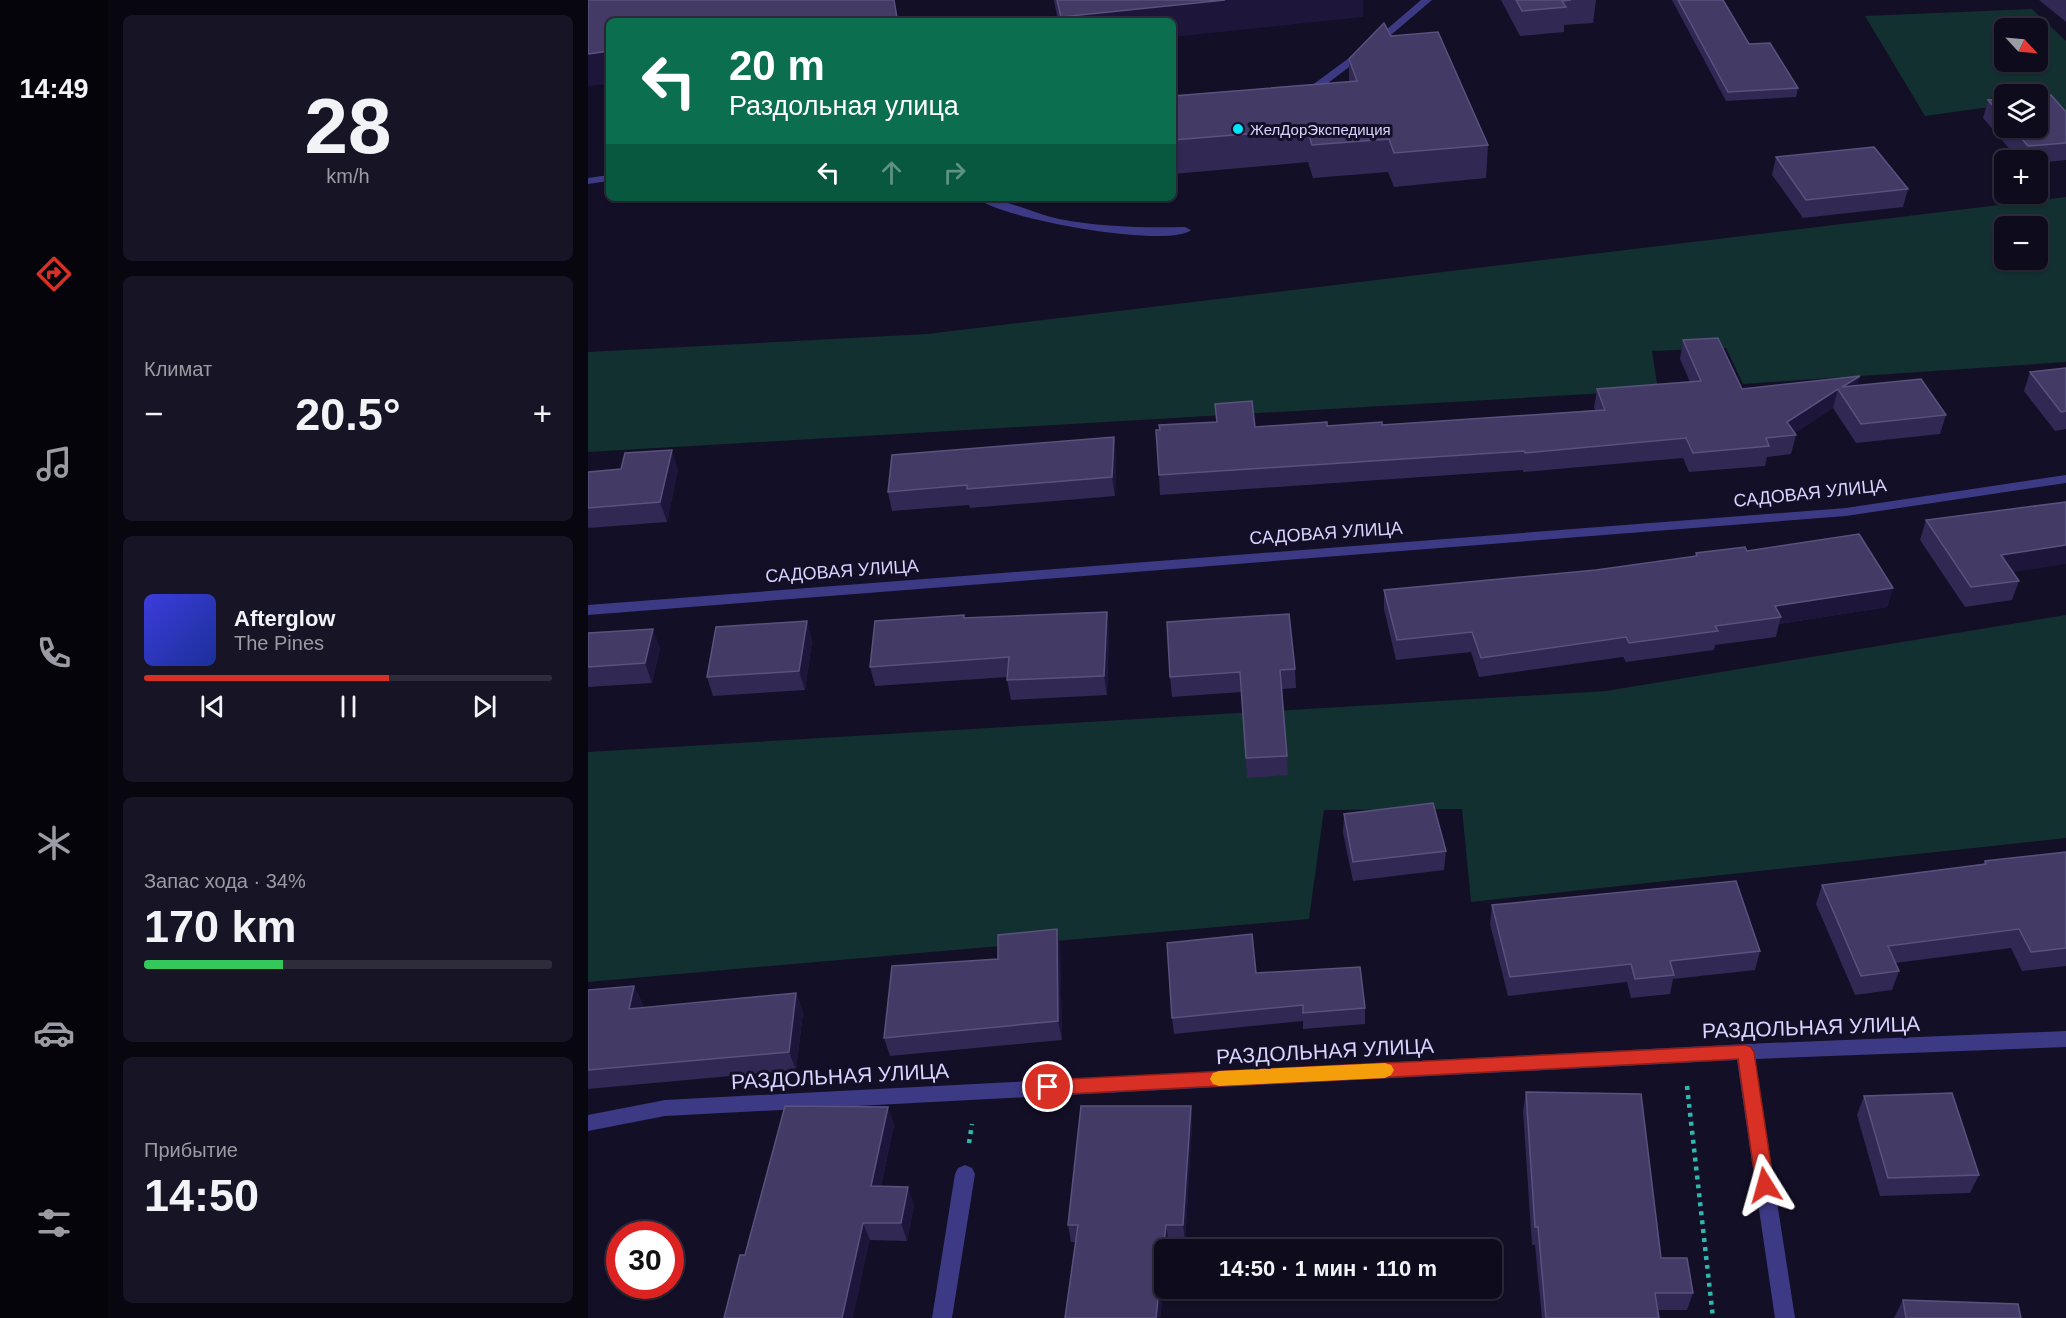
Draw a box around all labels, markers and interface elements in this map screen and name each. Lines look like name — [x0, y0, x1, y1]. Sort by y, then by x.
north arrow — [1994, 18, 2048, 72]
map controls — [1994, 18, 2048, 270]
icon: left — [630, 42, 708, 120]
text: 20 m — [729, 42, 825, 89]
text: 14:49 — [19, 74, 89, 104]
text: 28 — [305, 82, 391, 170]
button: layers — [1994, 84, 2048, 138]
text: Раздольная улица — [729, 91, 959, 121]
place label: ЖелДорЭкспедиция — [1250, 121, 1391, 138]
marker: ЖелДорЭкспедиция — [1231, 122, 1245, 136]
button: + — [1994, 150, 2048, 204]
icon: left — [812, 156, 845, 189]
icon: ahead — [875, 156, 908, 189]
icon: right — [938, 156, 971, 189]
text: km/h — [326, 165, 370, 187]
button: − — [1994, 216, 2048, 270]
icon: directions — [33, 253, 75, 295]
text: Климат — [144, 358, 212, 380]
text: 20.5° — [295, 389, 401, 440]
text: − — [144, 395, 163, 432]
text: + — [533, 395, 552, 432]
icon: music — [33, 443, 75, 485]
street label: САДОВАЯ УЛИЦА — [1733, 475, 1887, 511]
street label: САДОВАЯ УЛИЦА — [1249, 518, 1403, 548]
street label: САДОВАЯ УЛИЦА — [765, 556, 919, 586]
text: Afterglow — [234, 606, 335, 631]
icon: phone — [33, 632, 75, 674]
text: The Pines — [234, 632, 324, 654]
icon: previous — [196, 690, 229, 723]
icon: pause — [332, 690, 365, 723]
icon: next — [468, 690, 501, 723]
icon: climate — [33, 822, 75, 864]
text: Запас хода · 34% — [144, 870, 306, 892]
text: 170 km — [144, 901, 297, 952]
icon: car — [33, 1012, 75, 1054]
street label: РАЗДОЛЬНАЯ УЛИЦА — [1702, 1012, 1920, 1042]
street label: РАЗДОЛЬНАЯ УЛИЦА — [1215, 1034, 1435, 1068]
street label: РАЗДОЛЬНАЯ УЛИЦА — [730, 1059, 950, 1093]
pin — [1022, 1061, 1073, 1112]
icon: arrive — [1031, 1070, 1064, 1103]
text: Прибытие — [144, 1139, 238, 1161]
position arrow — [1733, 1153, 1797, 1217]
text: 14:50 — [144, 1170, 259, 1221]
icon: filters — [33, 1202, 75, 1244]
speed limit sign: 30 — [606, 1221, 684, 1299]
text: 14:50 · 1 мин · 110 m — [1219, 1256, 1437, 1281]

